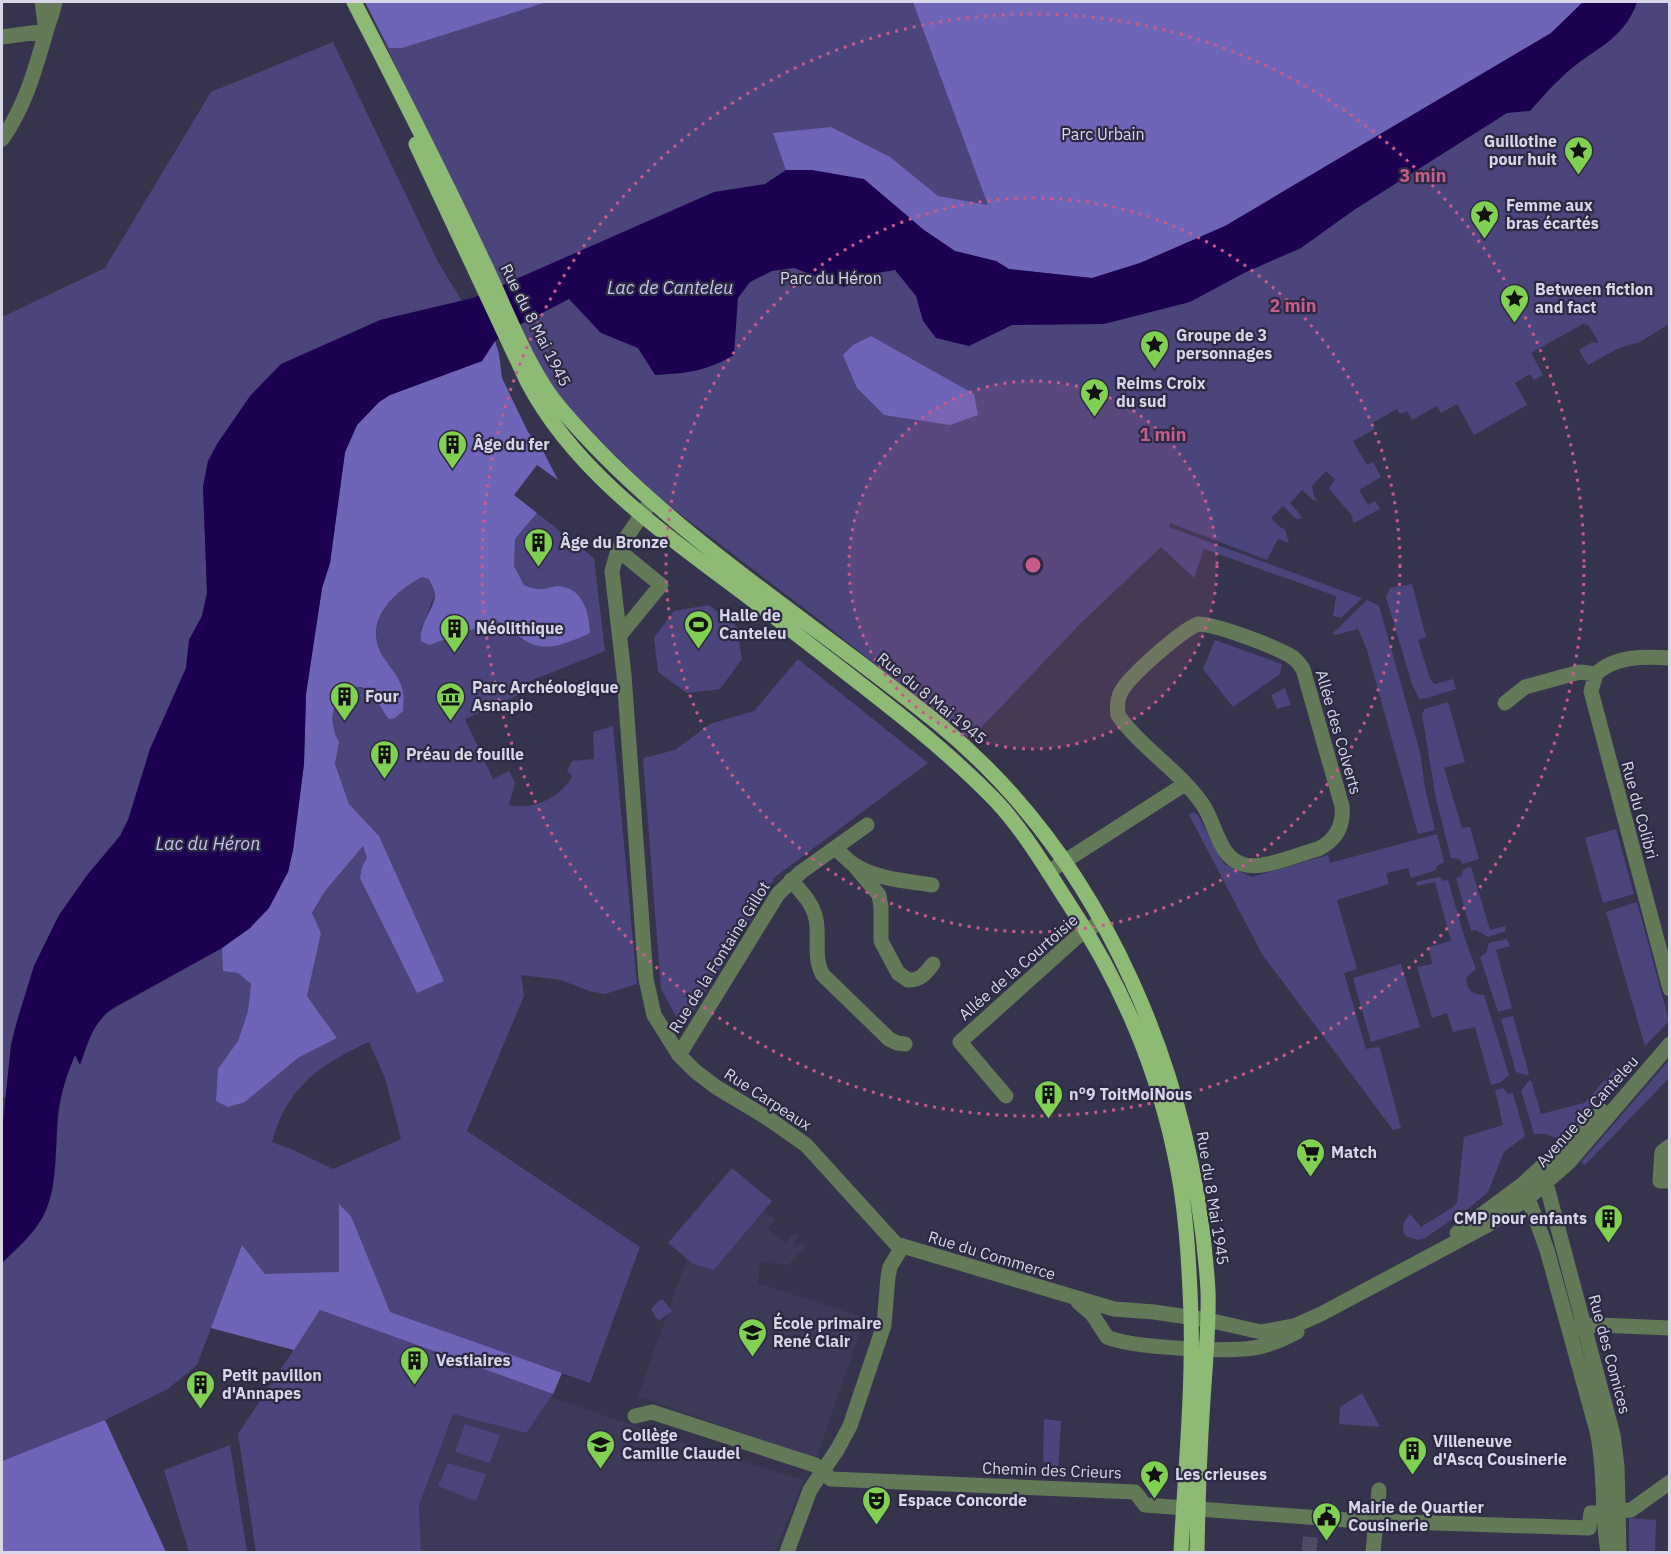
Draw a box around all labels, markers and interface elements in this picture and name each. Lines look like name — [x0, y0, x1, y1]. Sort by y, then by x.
park label: Parc Urbain — [1061, 124, 1145, 144]
place label: Guillotine pour huit — [1484, 131, 1557, 169]
place icon: Guillotine pour huit — [1562, 134, 1594, 176]
text: 3 min — [1399, 164, 1447, 187]
place label: Femme aux bras écartés — [1506, 195, 1599, 233]
place icon: Femme aux bras écartés — [1469, 198, 1501, 240]
street label: Rue du 8 Mai 1945 — [496, 260, 576, 390]
park label: Parc du Héron — [780, 268, 882, 288]
water label: Lac de Canteleu — [607, 276, 733, 299]
place label: Between fiction and fact — [1535, 279, 1653, 317]
place icon: Between fiction and fact — [1498, 282, 1530, 324]
text: 2 min — [1269, 294, 1317, 317]
place label: Groupe de 3 personnages — [1176, 325, 1272, 363]
place icon: Groupe de 3 personnages — [1139, 328, 1171, 370]
place label: Reims Croix du sud — [1116, 373, 1206, 411]
place icon: Reims Croix du sud — [1079, 376, 1111, 418]
text: 1 min — [1139, 423, 1187, 446]
building icon: Âge du fer — [436, 428, 468, 470]
place label: Âge du fer — [473, 434, 550, 454]
building icon: Âge du Bronze — [523, 526, 555, 568]
place label: Âge du Bronze — [560, 532, 668, 552]
centre of rings — [1023, 555, 1043, 575]
place label: Halle de Canteleu — [719, 605, 787, 643]
sports icon: Halle de Canteleu — [682, 608, 714, 650]
building icon: Néolithique — [439, 612, 471, 654]
place label: Néolithique — [476, 618, 564, 638]
street label: Rue du 8 Mai 1945 — [873, 648, 991, 748]
street label: Allée des Colverts — [1312, 667, 1366, 797]
place label: Parc Archéologique Asnapio — [472, 677, 619, 715]
building icon: Four — [328, 680, 360, 722]
museum icon: Parc Archéologique Asnapio — [435, 680, 467, 722]
place label: Four — [365, 686, 399, 706]
building icon: Préau de fouille — [369, 738, 401, 780]
place label: Préau de fouille — [406, 744, 524, 764]
street label: Rue du Colibri — [1617, 759, 1663, 861]
water label: Lac du Héron — [156, 832, 260, 855]
street label: Rue de la Fontaine Gillot — [664, 877, 774, 1037]
street label: Allée de la Courtoisie — [954, 910, 1082, 1024]
street label: Avenue de Canteleu — [1532, 1051, 1642, 1171]
street label: Rue Carpeaux — [721, 1063, 815, 1135]
building icon: n°9 ToitMoiNous — [1032, 1078, 1064, 1120]
place label: n°9 ToitMoiNous — [1069, 1084, 1192, 1104]
street label: Rue du 8 Mai 1945 — [1193, 1130, 1233, 1266]
supermarket icon: Match — [1294, 1136, 1326, 1178]
place label: Match — [1331, 1142, 1377, 1162]
building icon: CMP pour enfants — [1592, 1202, 1624, 1244]
place label: CMP pour enfants — [1454, 1208, 1587, 1228]
street label: Rue du Commerce — [926, 1226, 1058, 1284]
street label: Rue des Comices — [1584, 1292, 1636, 1416]
place label: École primaire René Clair — [773, 1312, 882, 1351]
school or university icon: École primaire René Clair — [736, 1316, 768, 1358]
building icon: Vestiaires — [399, 1344, 431, 1386]
place label: Vestiaires — [436, 1350, 511, 1370]
place label: Petit pavillon d'Annapes — [222, 1365, 322, 1403]
building icon: Petit pavillon d'Annapes — [185, 1368, 217, 1410]
place label: Collège Camille Claudel — [622, 1425, 740, 1463]
school or university icon: Collège Camille Claudel — [585, 1428, 617, 1470]
place label: Villeneuve d'Ascq Cousinerie — [1433, 1431, 1567, 1469]
building icon: Villeneuve d'Ascq Cousinerie — [1396, 1434, 1428, 1476]
street label: Chemin des Crieurs — [982, 1458, 1122, 1482]
place icon: Les crieuses — [1138, 1458, 1170, 1500]
place label: Les crieuses — [1175, 1464, 1267, 1484]
theatre icon: Espace Concorde — [861, 1484, 893, 1526]
place label: Espace Concorde — [898, 1490, 1027, 1510]
place label: Mairie de Quartier Cousinerie — [1348, 1497, 1484, 1535]
public building icon: Mairie de Quartier Cousinerie — [1311, 1500, 1343, 1542]

